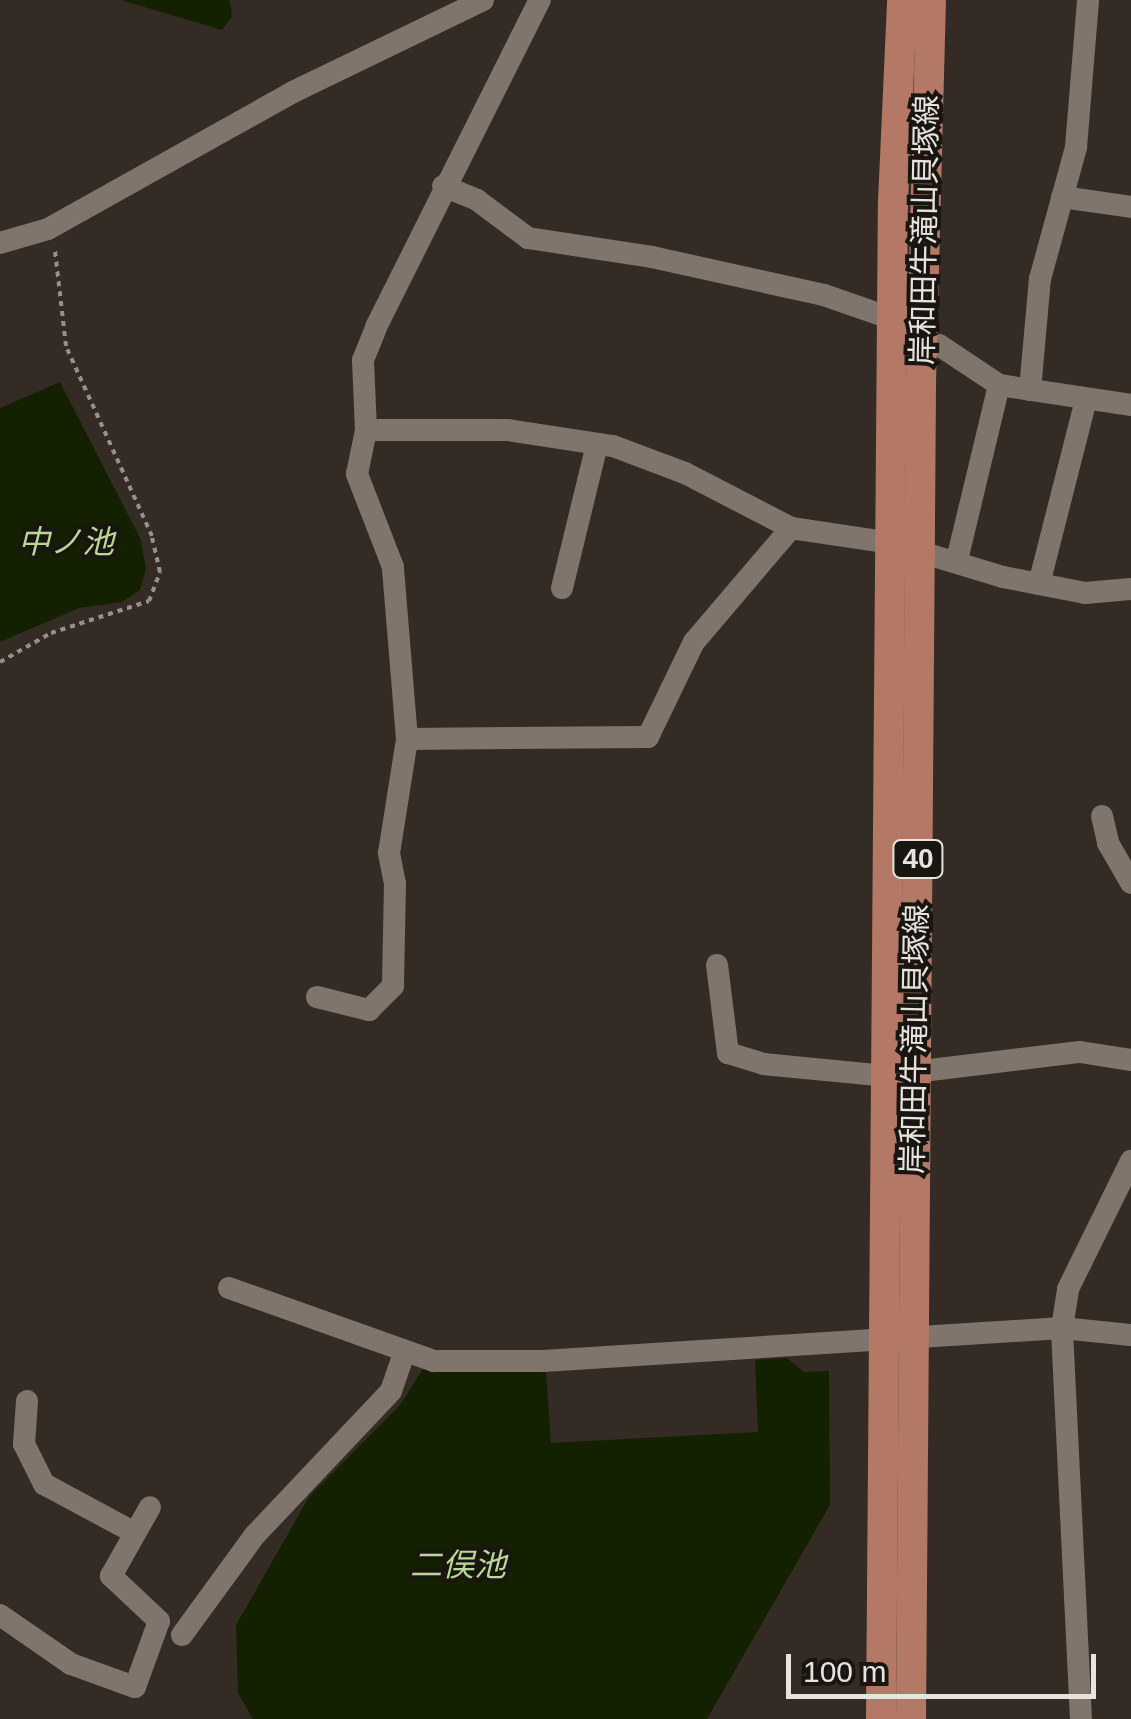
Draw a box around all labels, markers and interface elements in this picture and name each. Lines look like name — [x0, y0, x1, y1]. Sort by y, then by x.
street label: 岸和田牛滝山貝塚線 — [905, 95, 945, 365]
water label: 中ノ池 — [18, 523, 114, 561]
road number: 40 — [890, 836, 946, 882]
street label: 岸和田牛滝山貝塚線 — [895, 904, 935, 1174]
water label: 二俣池 — [410, 1546, 506, 1584]
scale bar — [791, 1634, 1101, 1696]
text: 100 m — [803, 1655, 886, 1688]

